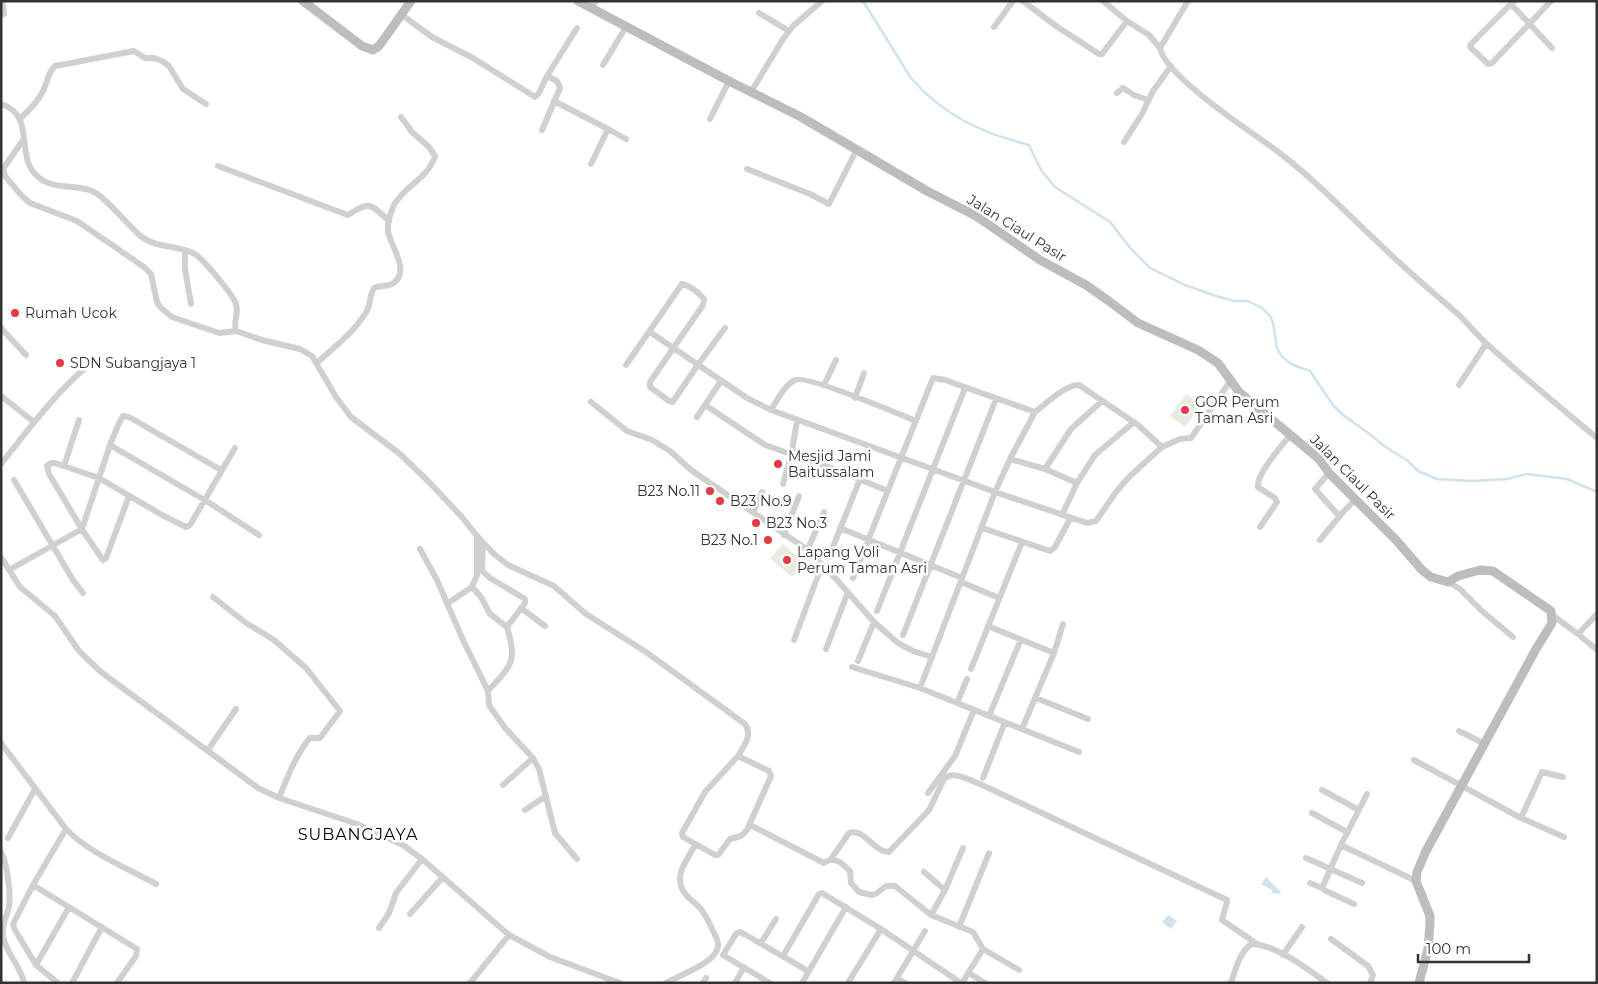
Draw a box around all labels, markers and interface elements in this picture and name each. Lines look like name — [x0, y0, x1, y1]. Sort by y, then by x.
street label: Jalan Ciaul Pasir — [963, 190, 1070, 266]
place label: Rumah Ucok — [25, 304, 117, 322]
marker: Rumah Ucok — [9, 307, 21, 319]
place label: SDN Subangjaya 1 — [70, 354, 196, 372]
marker: SDN Subangjaya 1 — [54, 357, 66, 369]
place label: GOR Perum Taman Asri — [1195, 393, 1280, 427]
marker: GOR Perum Taman Asri — [1179, 404, 1191, 416]
street label: Jalan Ciaul Pasir — [1306, 430, 1400, 524]
place label: Mesjid Jami Baitussalam — [788, 447, 874, 481]
marker: Mesjid Jami Baitussalam — [772, 458, 784, 470]
place label: B23 No.11 — [637, 482, 700, 500]
marker: B23 No.11 — [704, 485, 716, 497]
place label: B23 No.9 — [730, 492, 792, 510]
marker: B23 No.9 — [714, 495, 726, 507]
place label: B23 No.3 — [766, 514, 827, 532]
marker: B23 No.3 — [750, 517, 762, 529]
place label: B23 No.1 — [700, 531, 758, 549]
marker: B23 No.1 — [762, 534, 774, 546]
place label: Lapang Voli Perum Taman Asri — [797, 543, 927, 577]
marker: Lapang Voli Perum Taman Asri — [781, 554, 793, 566]
district label: SUBANGJAYA — [298, 825, 418, 844]
scale bar — [1418, 932, 1529, 964]
text: 100 m — [1426, 939, 1471, 958]

